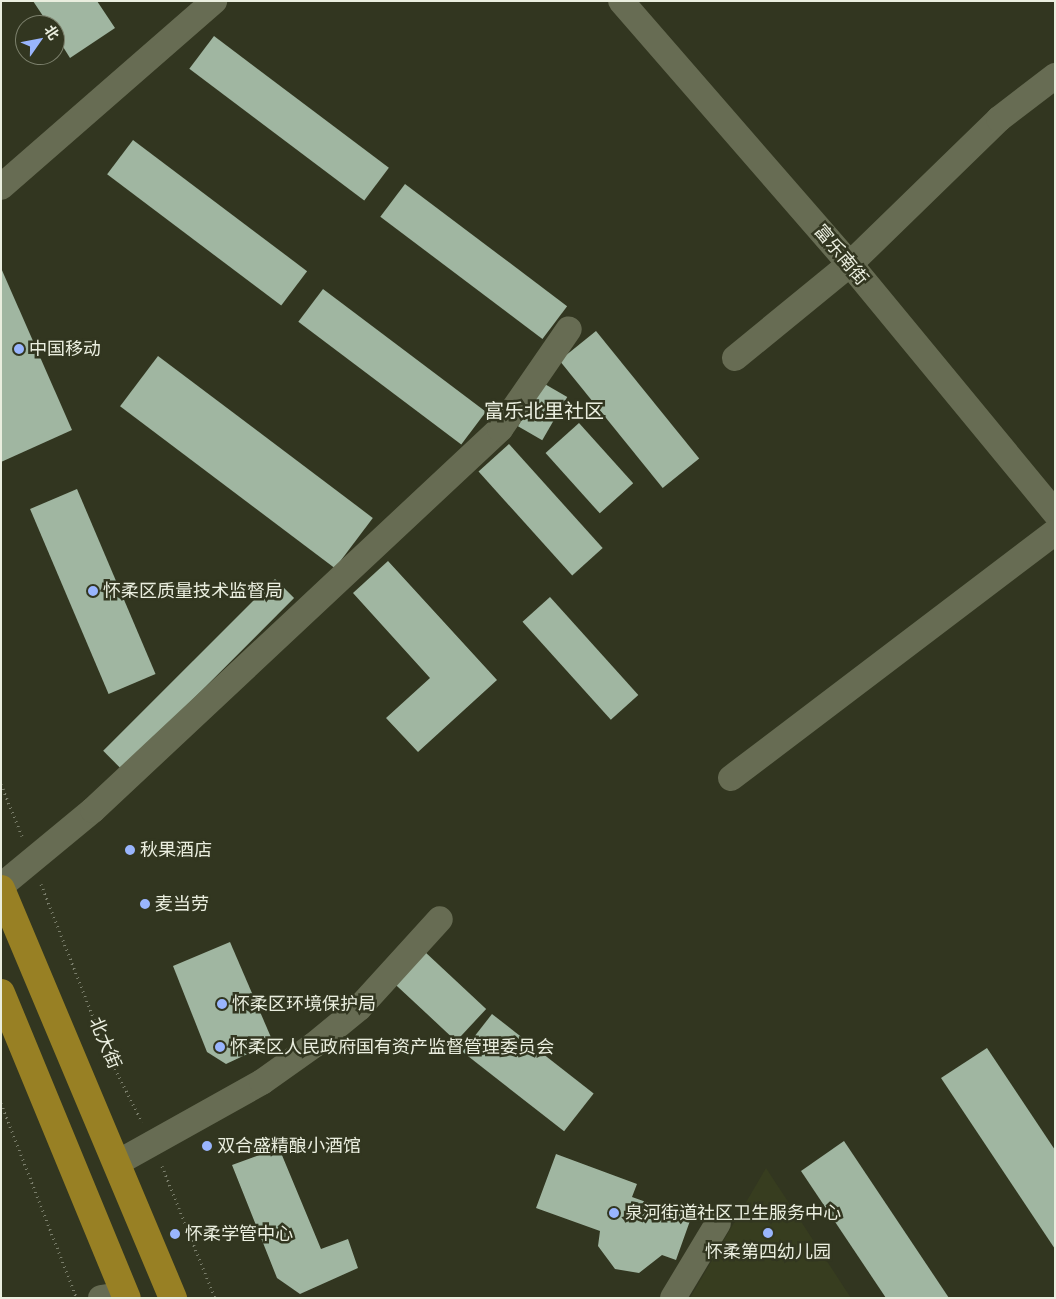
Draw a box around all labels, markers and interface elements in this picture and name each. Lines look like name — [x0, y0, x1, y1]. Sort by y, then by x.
north arrow — [15, 15, 65, 65]
text: 北 — [41, 22, 62, 43]
street label: 富乐南街 — [810, 220, 872, 290]
place label: 中国移动 — [29, 338, 101, 360]
marker: 中国移动 — [13, 343, 25, 355]
district label: 富乐北里社区 — [484, 399, 604, 423]
place label: 怀柔区质量技术监督局 — [103, 580, 283, 602]
marker: 怀柔区质量技术监督局 — [87, 585, 99, 597]
place label: 秋果酒店 — [140, 839, 212, 861]
marker: 秋果酒店 — [124, 844, 136, 856]
place label: 麦当劳 — [155, 893, 209, 915]
marker: 麦当劳 — [139, 898, 151, 910]
place label: 怀柔区环境保护局 — [232, 993, 376, 1015]
marker: 怀柔区环境保护局 — [216, 998, 228, 1010]
street label: 北大街 — [85, 1014, 125, 1072]
place label: 怀柔区人民政府国有资产监督管理委员会 — [230, 1036, 554, 1058]
marker: 怀柔区人民政府国有资产监督管理委员会 — [214, 1041, 226, 1053]
place label: 双合盛精酿小酒馆 — [217, 1135, 361, 1157]
marker: 双合盛精酿小酒馆 — [201, 1140, 213, 1152]
place label: 泉河街道社区卫生服务中心 — [625, 1202, 841, 1224]
marker: 泉河街道社区卫生服务中心 — [607, 1206, 621, 1220]
place label: 怀柔学管中心 — [185, 1223, 293, 1245]
marker: 怀柔第四幼儿园 — [762, 1227, 774, 1239]
marker: 怀柔学管中心 — [169, 1228, 181, 1240]
place label: 怀柔第四幼儿园 — [705, 1241, 831, 1263]

